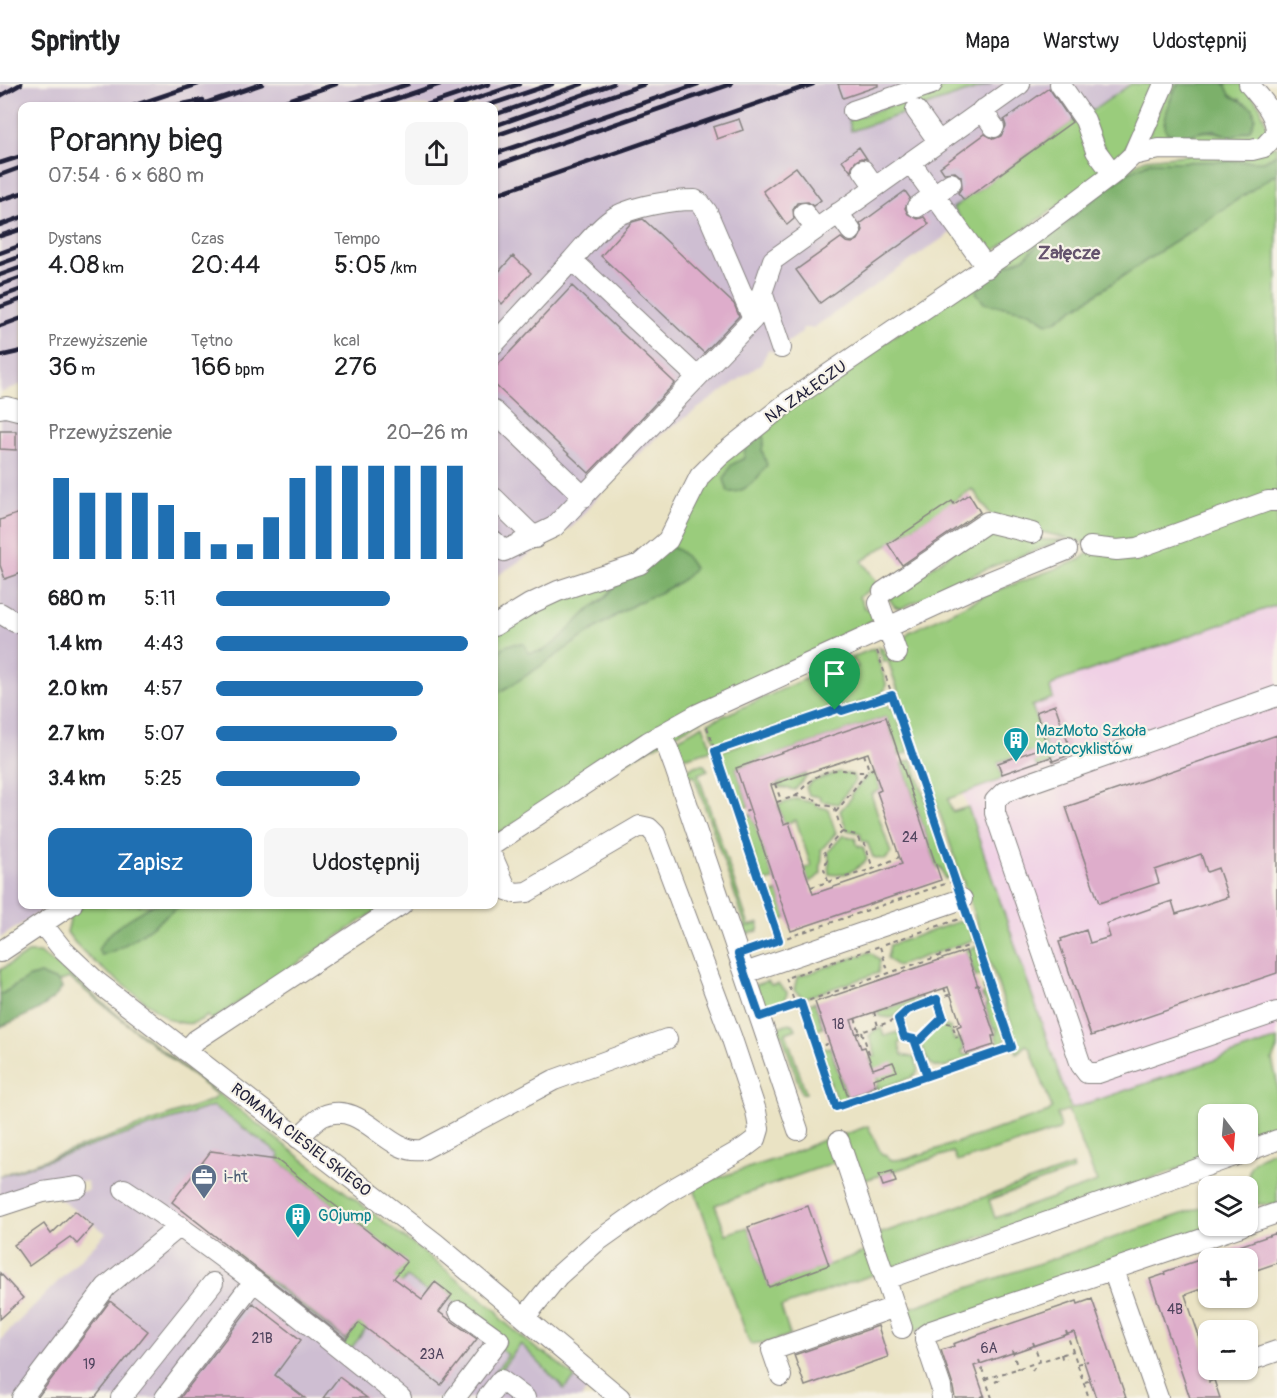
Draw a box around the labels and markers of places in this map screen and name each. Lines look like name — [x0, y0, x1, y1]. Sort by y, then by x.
pin — [809, 648, 860, 710]
place label: MazMoto Szkoła Motocyklistów — [1036, 721, 1146, 759]
building icon: MazMoto Szkoła Motocyklistów — [1001, 725, 1031, 763]
office icon: i-ht — [189, 1162, 219, 1200]
place label: i-ht — [224, 1167, 248, 1187]
building icon: GOjump — [283, 1201, 313, 1239]
place label: GOjump — [318, 1206, 371, 1226]

